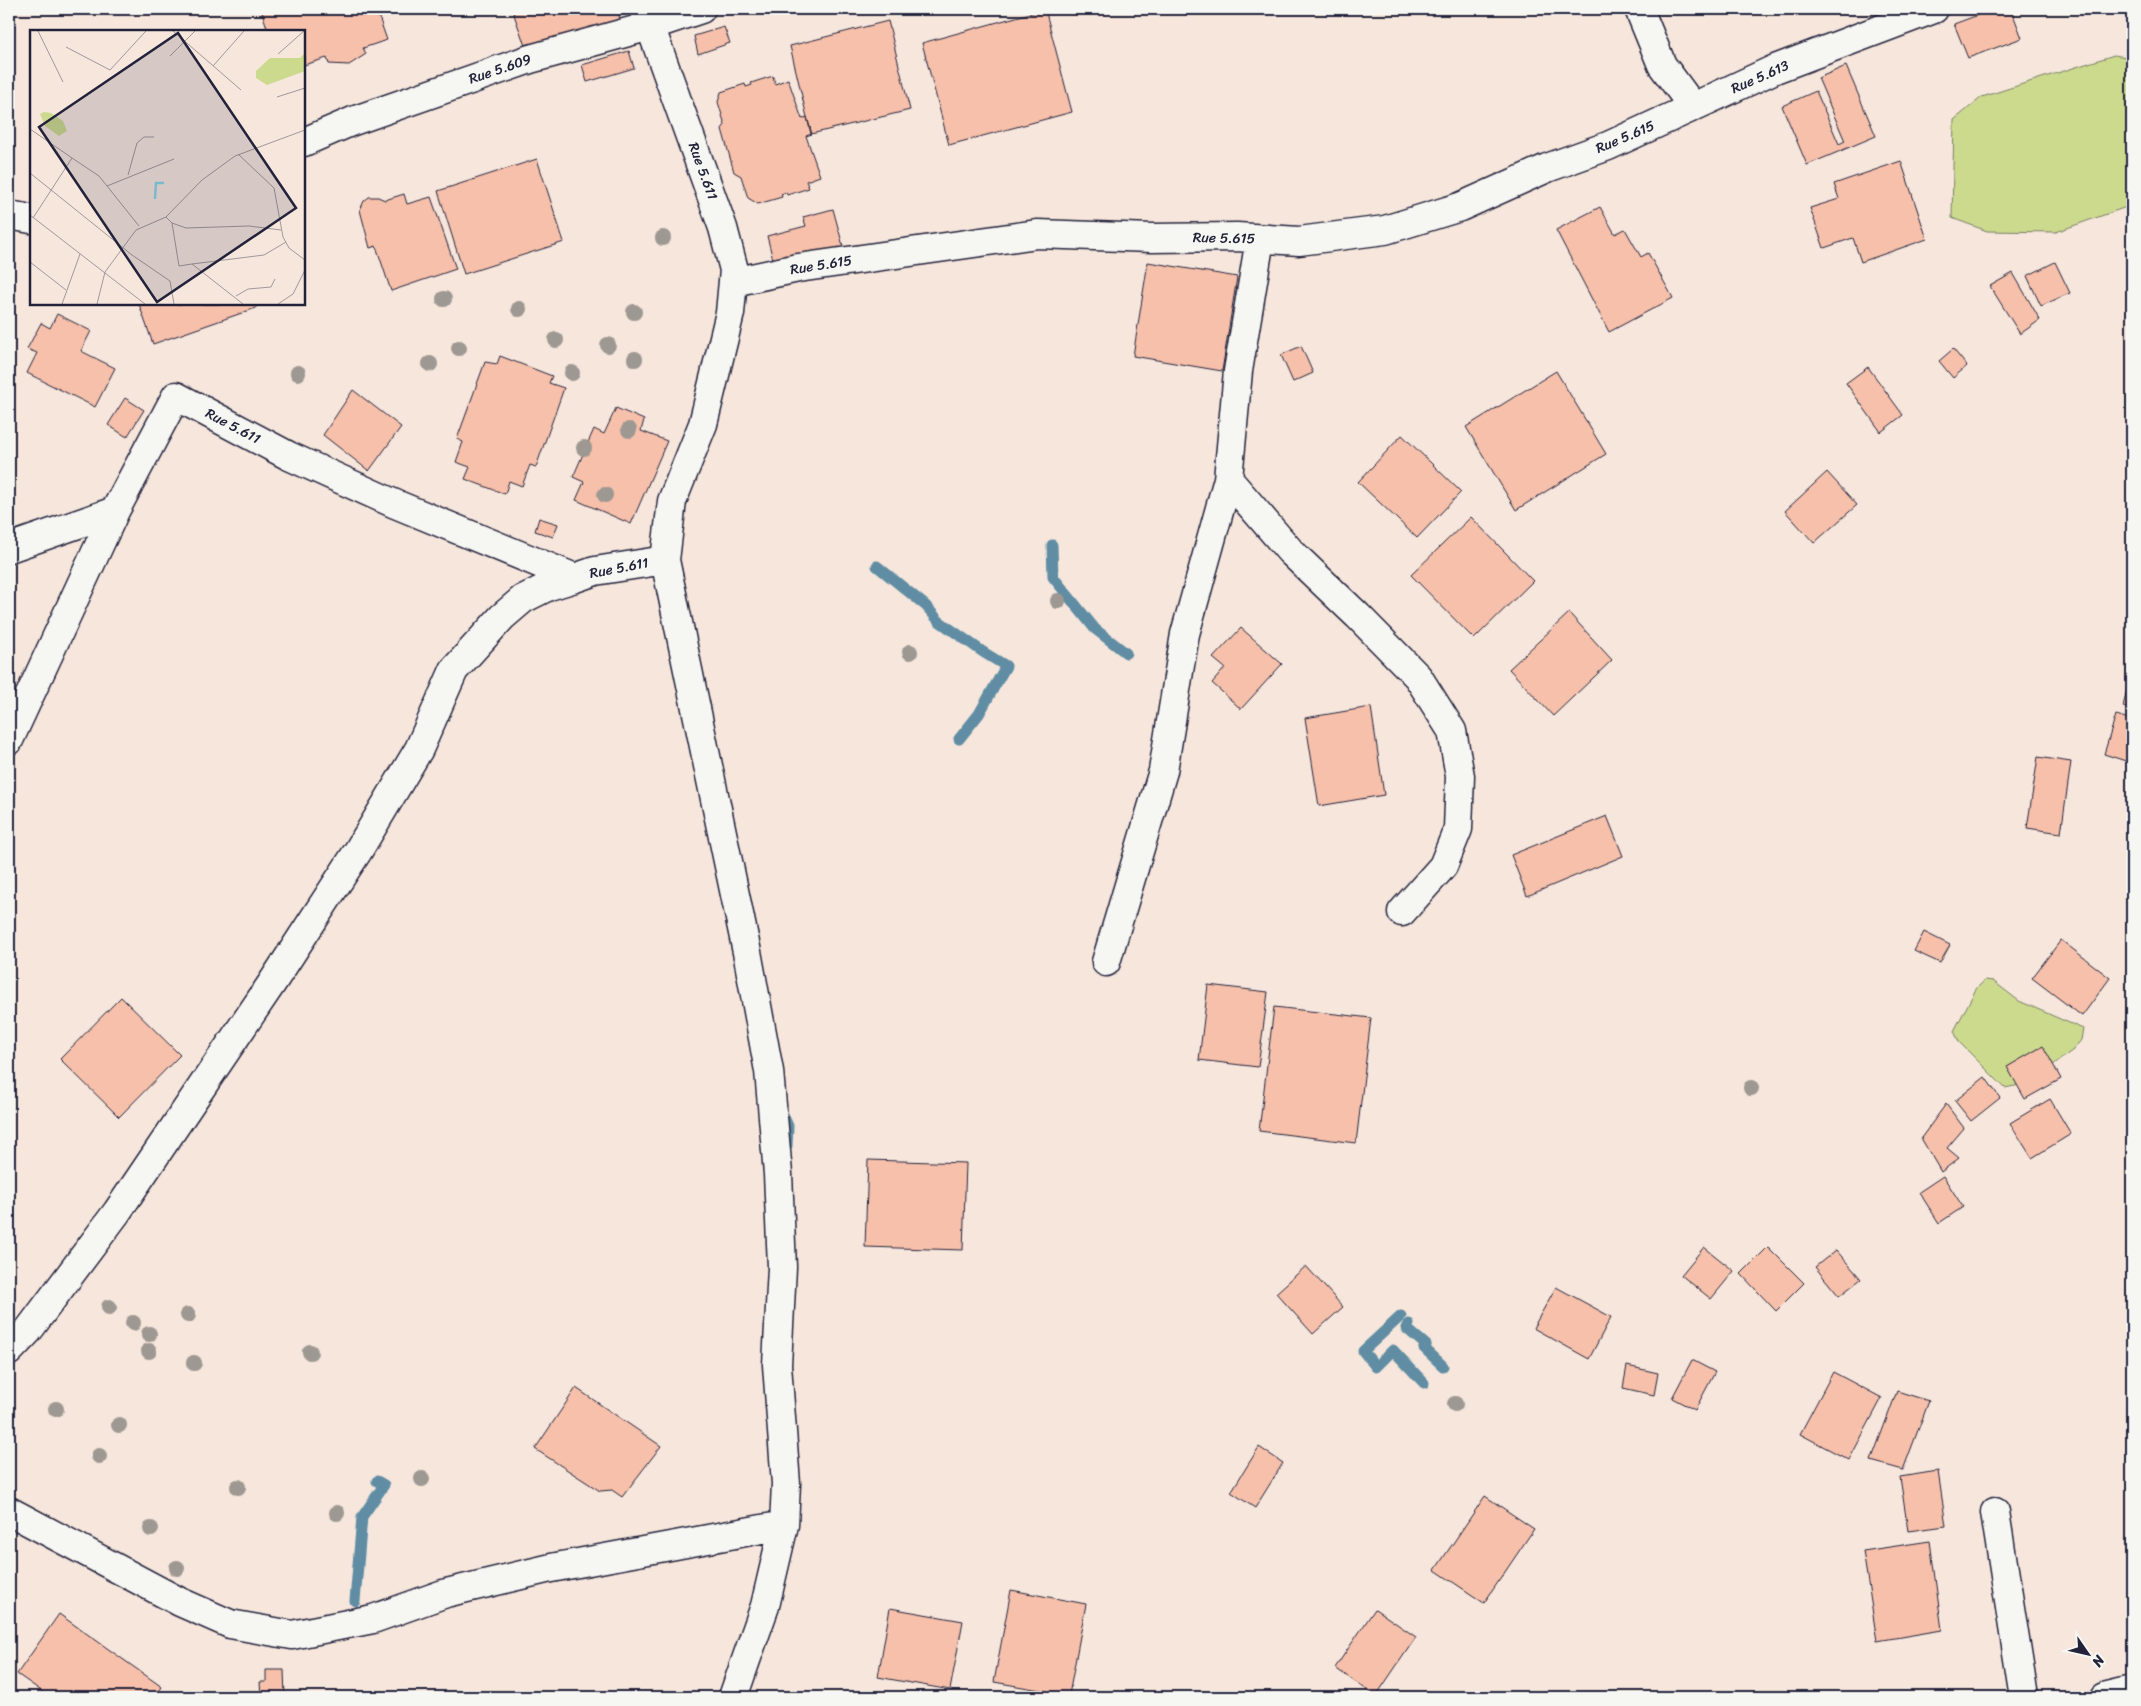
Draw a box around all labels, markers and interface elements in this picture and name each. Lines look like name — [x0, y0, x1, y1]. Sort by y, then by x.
inset map — [30, 30, 305, 305]
street label: Rue 5.609 — [465, 46, 535, 91]
street label: Rue 5.613 — [1727, 53, 1793, 101]
street label: Rue 5.615 — [1592, 113, 1659, 161]
street label: Rue 5.611 — [681, 139, 725, 203]
street label: Rue 5.615 — [1193, 225, 1256, 251]
street label: Rue 5.615 — [788, 248, 854, 282]
street label: Rue 5.611 — [201, 401, 265, 451]
street label: Rue 5.611 — [587, 550, 651, 586]
north arrow — [2064, 1628, 2114, 1678]
text: N — [2085, 1649, 2112, 1672]

